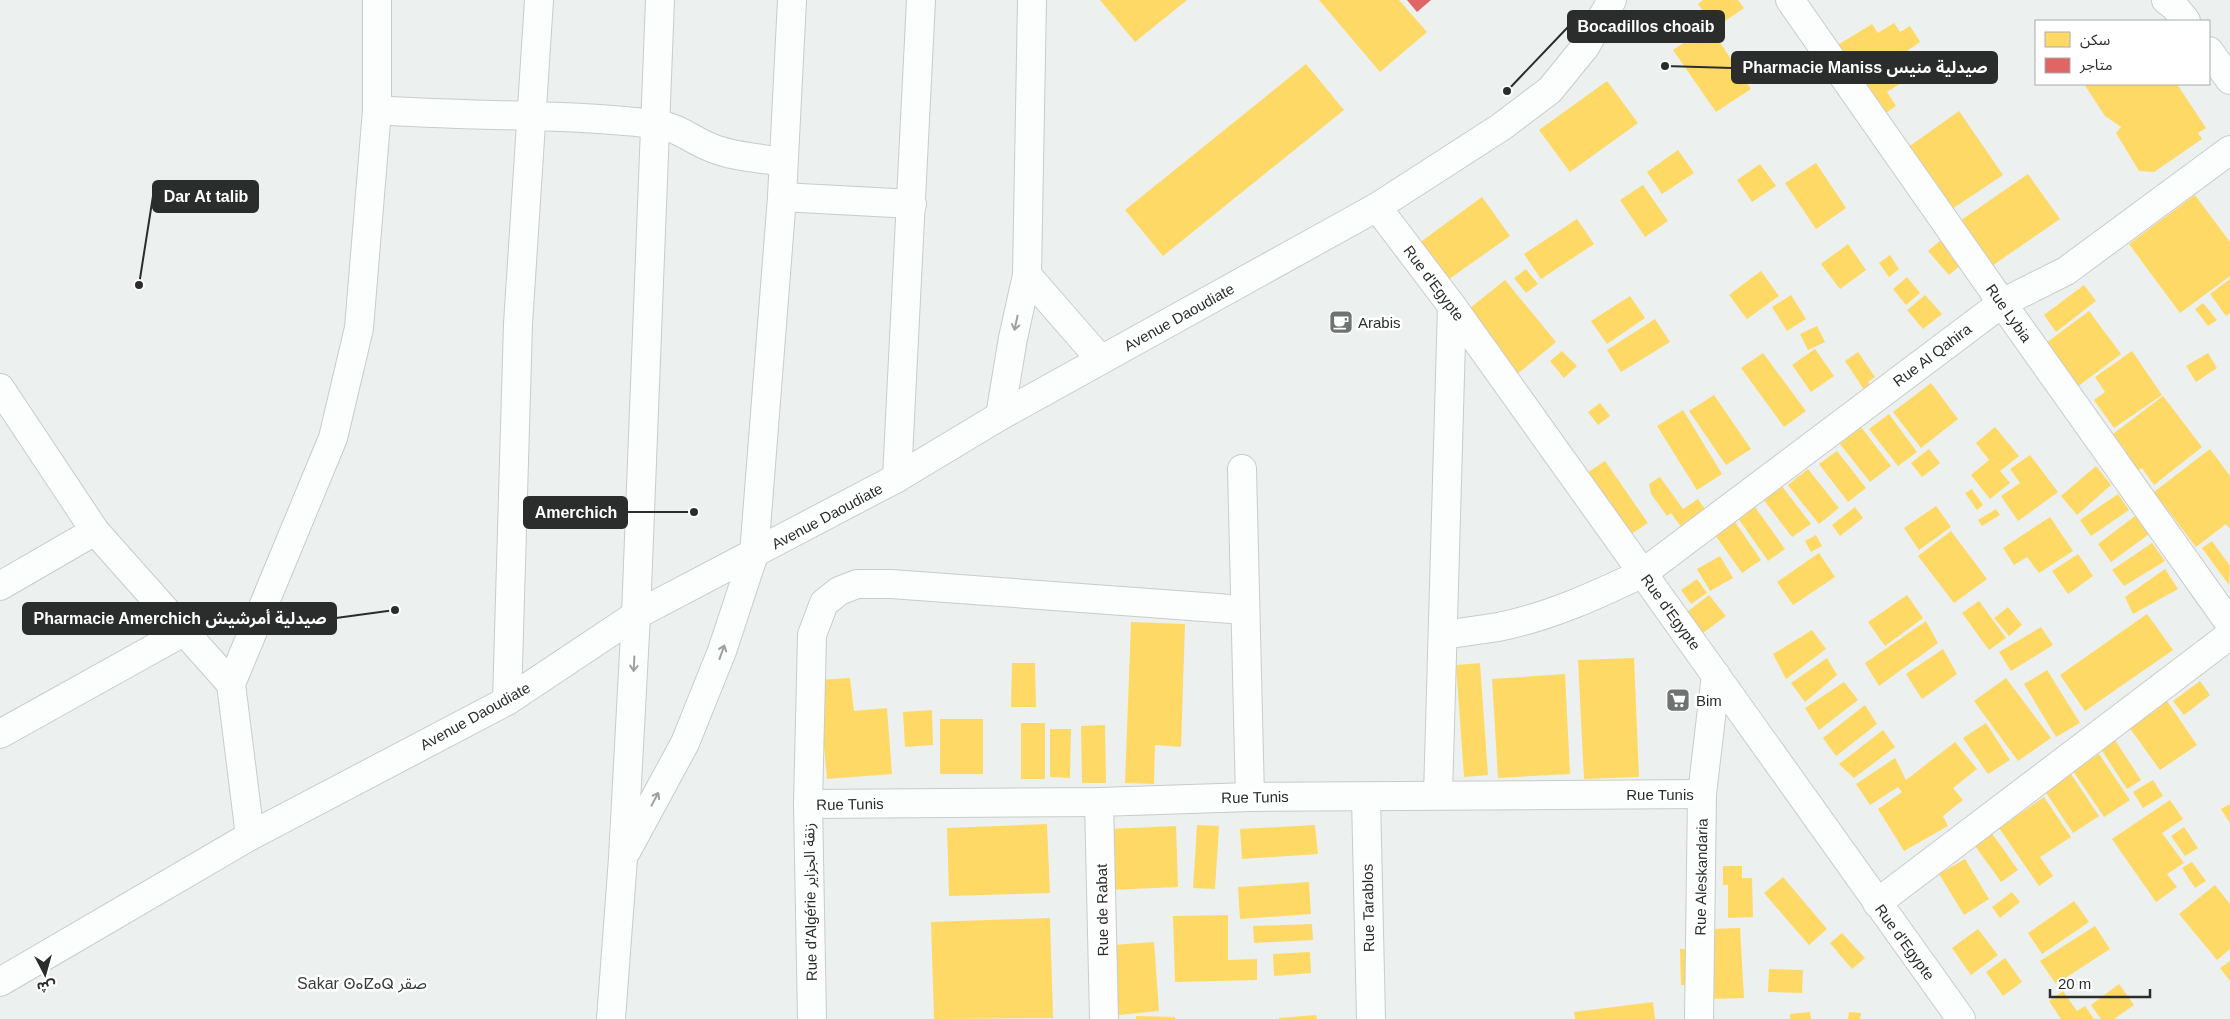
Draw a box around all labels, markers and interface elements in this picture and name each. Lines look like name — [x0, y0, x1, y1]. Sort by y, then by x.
callout: Bocadillos choaib — [1568, 11, 1724, 42]
text: Bocadillos choaib — [1578, 18, 1715, 35]
legend — [2035, 20, 2210, 85]
text: سكن — [2080, 31, 2111, 49]
callout: Pharmacie Maniss صيدلية منيس — [1732, 52, 1997, 83]
text: متاجر — [2079, 56, 2113, 74]
text: Pharmacie Maniss صيدلية منيس — [1742, 59, 1988, 77]
callout: Dar At talib — [153, 181, 258, 212]
text: Dar At talib — [164, 188, 249, 205]
street label: Rue d'Egypte — [1400, 242, 1468, 324]
street label: Avenue Daoudiate — [1121, 280, 1237, 354]
street label: Rue Lybia — [1983, 281, 2036, 346]
cafe icon: Arabis — [1328, 309, 1354, 335]
one-way arrow — [1011, 314, 1020, 330]
place label: Arabis — [1358, 314, 1401, 331]
street label: Rue Al Qahira — [1890, 320, 1975, 390]
street label: Avenue Daoudiate — [769, 480, 885, 552]
callout: Amerchich — [524, 497, 627, 528]
text: Amerchich — [535, 504, 617, 521]
street label: Rue d'Egypte — [1638, 571, 1704, 653]
callout: Pharmacie Amerchich صيدلية أمرشيش — [23, 603, 336, 634]
text: Pharmacie Amerchich صيدلية أمرشيش — [34, 609, 326, 628]
one-way arrow — [718, 644, 727, 660]
one-way arrow — [629, 656, 638, 672]
street label: Avenue Daoudiate — [417, 679, 533, 753]
supermarket icon: Bim — [1665, 687, 1691, 713]
place label: Bim — [1696, 692, 1722, 709]
street label: Rue Tunis — [1626, 786, 1694, 803]
street label: Rue Tunis — [1221, 788, 1289, 806]
one-way arrow — [650, 793, 660, 807]
street label: Rue Tunis — [816, 795, 884, 813]
street label: Rue Aleskandaria — [1691, 817, 1711, 936]
street label: Rue d'Algérie زنقة الجزاير — [800, 823, 821, 981]
street label: Rue de Rabat — [1093, 863, 1111, 956]
street label: Rue Tarablos — [1359, 864, 1377, 952]
street label: Rue d'Egypte — [1872, 901, 1938, 983]
north arrow — [20, 949, 70, 999]
scale bar — [2050, 966, 2150, 998]
district label: Sakar ⵙⴰⵇⴰⵕ صقر — [297, 975, 427, 993]
text: 20 m — [2058, 975, 2091, 992]
text: ش — [36, 978, 57, 996]

